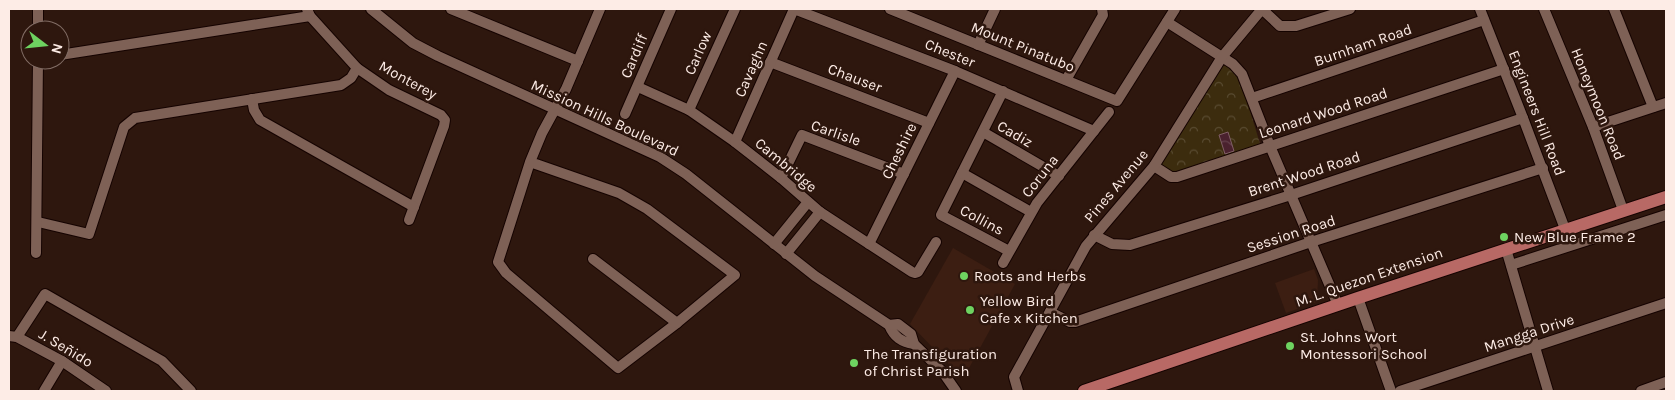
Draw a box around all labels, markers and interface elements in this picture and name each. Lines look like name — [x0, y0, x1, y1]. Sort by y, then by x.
street label: Mount Pinatubo — [969, 18, 1077, 76]
north arrow — [20, 20, 70, 70]
street label: Burnham Road — [1312, 20, 1414, 70]
street label: Carlow — [680, 28, 716, 78]
street label: Cardiff — [617, 30, 652, 81]
street label: Chester — [922, 35, 978, 71]
street label: Cavaghn — [731, 38, 771, 100]
text: N — [47, 41, 67, 56]
street label: Honeymoon Road — [1567, 45, 1629, 163]
street label: Engineers Hill Road — [1505, 48, 1569, 178]
street label: Monterey — [376, 57, 440, 103]
street label: Chauser — [825, 59, 885, 97]
street label: Mission Hills Boulevard — [528, 76, 682, 160]
street label: Leonard Wood Road — [1256, 84, 1390, 142]
street label: Carlisle — [809, 116, 863, 150]
street label: Cadiz — [994, 117, 1036, 151]
street label: Cheshire — [878, 120, 920, 182]
street label: Cambridge — [751, 134, 821, 196]
street label: Pines Avenue — [1080, 146, 1152, 226]
street label: Brent Wood Road — [1246, 147, 1362, 201]
street label: Coruna — [1018, 151, 1062, 201]
street label: Collins — [957, 201, 1007, 239]
street label: Session Road — [1244, 211, 1338, 257]
place label: New Blue Frame 2 — [1514, 228, 1636, 246]
marker: New Blue Frame 2 — [1498, 231, 1510, 243]
street label: M. L. Quezon Extension — [1293, 243, 1445, 311]
place label: Roots and Herbs — [974, 267, 1086, 285]
marker: Roots and Herbs — [958, 270, 970, 282]
place label: Yellow Bird Cafe x Kitchen — [980, 292, 1078, 327]
marker: Yellow Bird Cafe x Kitchen — [964, 304, 976, 316]
street label: Mangga Drive — [1482, 310, 1576, 356]
street label: J. Señido — [36, 325, 96, 371]
place label: St. Johns Wort Montessori School — [1300, 328, 1427, 363]
marker: St. Johns Wort Montessori School — [1284, 340, 1296, 352]
place label: The Transfiguration of Christ Parish — [864, 345, 997, 380]
marker: The Transfiguration of Christ Parish — [848, 357, 860, 369]

